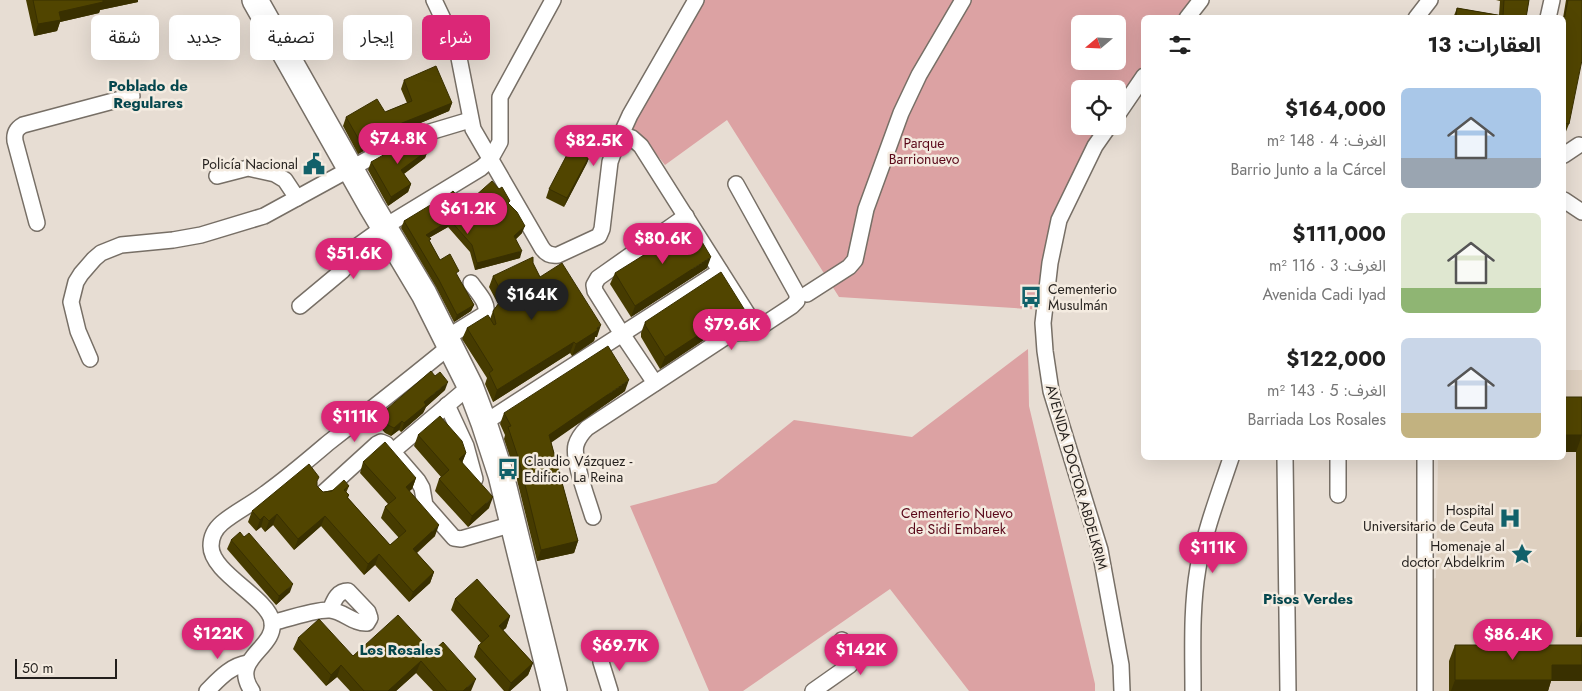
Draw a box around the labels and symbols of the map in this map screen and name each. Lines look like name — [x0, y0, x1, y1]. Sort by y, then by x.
north arrow — [1071, 15, 1126, 70]
district label: Poblado de Regulares — [108, 75, 188, 114]
pin: $74.8K — [357, 122, 439, 165]
pin: $82.5K — [553, 124, 635, 167]
park label: Parque Barrionuevo — [889, 133, 960, 169]
public building icon: Policía Nacional — [301, 151, 327, 177]
place label: Policía Nacional — [202, 154, 298, 174]
pin: $61.2K — [427, 192, 509, 235]
pin: $80.6K — [622, 222, 704, 265]
pin: $51.6K — [313, 238, 395, 280]
pin: $164K — [497, 278, 567, 321]
place label: Cementerio Musulmán — [1048, 279, 1117, 315]
bus stop icon: Cementerio Musulmán — [1018, 284, 1044, 310]
pin: $79.6K — [691, 308, 773, 351]
street label: AVENIDA DOCTOR ABDELKRIM — [1041, 382, 1113, 572]
pin: $111K — [320, 400, 390, 443]
place label: Claudio Vázquez - Edificio La Reina — [524, 451, 633, 487]
bus stop icon: Claudio Vázquez - Edificio La Reina — [495, 456, 521, 482]
place label: Hospital Universitario de Ceuta — [1363, 500, 1494, 536]
park label: Cementerio Nuevo de Sidi Embarek — [901, 503, 1013, 539]
hospital icon: Hospital Universitario de Ceuta — [1497, 505, 1523, 531]
pin: $111K — [1178, 532, 1248, 574]
place label: Homenaje al doctor Abdelkrim — [1402, 536, 1505, 572]
place icon: Homenaje al doctor Abdelkrim — [1509, 541, 1535, 567]
district label: Pisos Verdes — [1263, 588, 1353, 610]
pin: $122K — [183, 618, 253, 660]
pin: $86.4K — [1472, 618, 1554, 661]
pin: $69.7K — [579, 630, 661, 672]
pin: $142K — [826, 634, 896, 676]
district label: Los Rosales — [359, 639, 441, 661]
scale bar — [15, 656, 118, 679]

